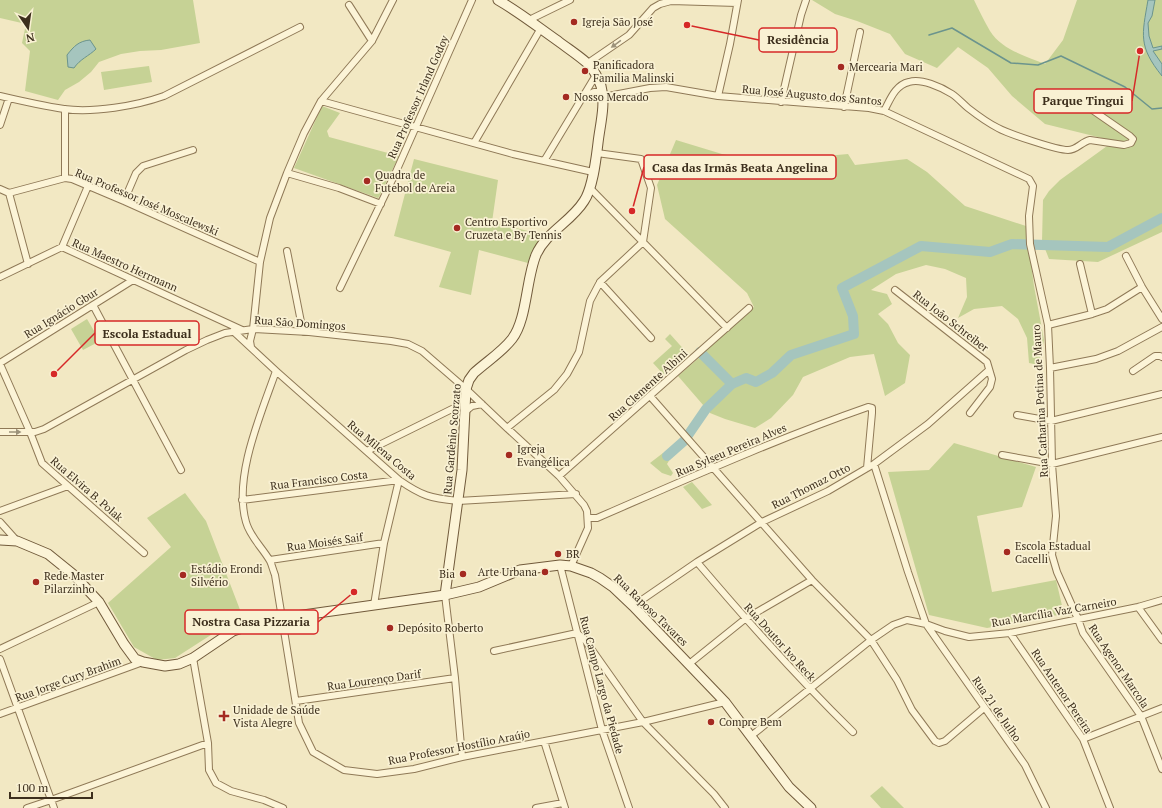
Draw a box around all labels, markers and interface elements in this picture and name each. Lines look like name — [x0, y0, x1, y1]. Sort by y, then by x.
north arrow — [8, 8, 48, 48]
place label: Igreja São José — [582, 15, 654, 29]
marker: Igreja São José — [569, 17, 579, 27]
callout: Residência — [759, 28, 837, 52]
text: N — [24, 30, 36, 46]
text: Residência — [767, 32, 829, 47]
street label: Rua Professor Irland Godoy — [384, 33, 452, 161]
one-way arrow — [611, 40, 622, 48]
place label: Panificadora Familia Malinski — [593, 58, 674, 85]
place label: Mercearia Mari — [849, 60, 923, 74]
marker: Mercearia Mari — [836, 62, 846, 72]
marker: Panificadora Familia Malinski — [580, 66, 590, 76]
street label: Rua José Augusto dos Santos — [742, 82, 883, 108]
callout: Parque Tingui — [1034, 89, 1132, 113]
place label: Nosso Mercado — [574, 90, 649, 104]
marker: Nosso Mercado — [561, 92, 571, 102]
text: Parque Tingui — [1042, 93, 1124, 108]
callout: Casa das Irmãs Beata Angelina — [644, 155, 836, 179]
text: Casa das Irmãs Beata Angelina — [652, 160, 828, 175]
street label: Rua Professor José Moscalewski — [73, 165, 221, 239]
place label: Quadra de Futebol de Areia — [375, 168, 456, 195]
marker: Quadra de Futebol de Areia — [362, 176, 372, 186]
place label: Centro Esportivo Cruzeta e By Tennis — [465, 215, 562, 242]
marker: Centro Esportivo Cruzeta e By Tennis — [452, 223, 462, 233]
street label: Rua Maestro Herrmann — [70, 235, 180, 295]
street label: Rua Ignácio Gbur — [21, 284, 101, 341]
street label: Rua João Schreiber — [910, 287, 992, 355]
street label: Rua São Domingos — [254, 313, 346, 333]
callout: Escola Estadual — [95, 321, 199, 345]
street label: Rua Catharina Potina de Mauro — [1029, 324, 1051, 478]
text: Escola Estadual — [103, 326, 191, 341]
street label: Rua Clemente Albini — [606, 346, 690, 424]
street label: Rua Gardênio Scorzato — [440, 383, 464, 495]
street label: Rua Milena Costa — [345, 417, 420, 483]
street label: Rua Sylseu Pereira Alves — [673, 420, 789, 480]
one-way arrow — [9, 429, 22, 435]
place label: Igreja Evangélica — [517, 442, 570, 469]
marker: Igreja Evangélica — [504, 450, 514, 460]
street label: Rua Elvira B. Polak — [48, 454, 126, 525]
street label: Rua Thomaz Otto — [769, 460, 853, 512]
street label: Rua Francisco Costa — [269, 467, 369, 493]
street label: Rua Moisés Saif — [286, 530, 365, 554]
place label: Escola Estadual Cacelli — [1015, 539, 1091, 566]
place label: BR — [566, 547, 580, 561]
marker: Escola Estadual Cacelli — [1002, 547, 1012, 557]
marker: BR — [553, 549, 563, 559]
place label: Estádio Erondi Silvério — [191, 562, 263, 589]
place label: Arte Urbana — [478, 565, 537, 579]
place label: Bia — [439, 567, 455, 581]
marker: Arte Urbana — [540, 567, 550, 577]
place label: Rede Master Pilarzinho — [44, 569, 105, 596]
marker: Bia — [458, 569, 468, 579]
marker: Estádio Erondi Silvério — [178, 570, 188, 580]
street label: Rua Raposo Tavares — [611, 571, 691, 649]
marker: Rede Master Pilarzinho — [31, 577, 41, 587]
street label: Rua Marcília Vaz Carneiro — [990, 594, 1118, 630]
street label: Rua Doutor Ivo Reck — [741, 600, 819, 684]
callout: Nostra Casa Pizzaria — [185, 610, 318, 634]
text: Nostra Casa Pizzaria — [192, 614, 310, 629]
street label: Rua Campo Largo da Piedade — [577, 615, 627, 756]
place label: Depósito Roberto — [398, 621, 483, 635]
street label: Rua Agenor Marcola — [1086, 621, 1153, 711]
marker: Depósito Roberto — [385, 623, 395, 633]
street label: Rua Antenor Pereira — [1028, 646, 1096, 736]
street label: Rua Jorge Cury Brahim — [13, 653, 123, 705]
street label: Rua Lourenço Darif — [326, 666, 423, 694]
street label: Rua 21 de Julho — [969, 674, 1025, 744]
place label: Unidade de Saúde Vista Alegre — [233, 703, 320, 730]
marker: Unidade de Saúde Vista Alegre — [218, 710, 230, 722]
place label: Compre Bem — [719, 715, 782, 729]
marker: Compre Bem — [706, 717, 716, 727]
street label: Rua Professor Hostílio Araújo — [387, 726, 531, 768]
scale bar — [10, 774, 92, 800]
text: 100 m — [16, 780, 49, 795]

